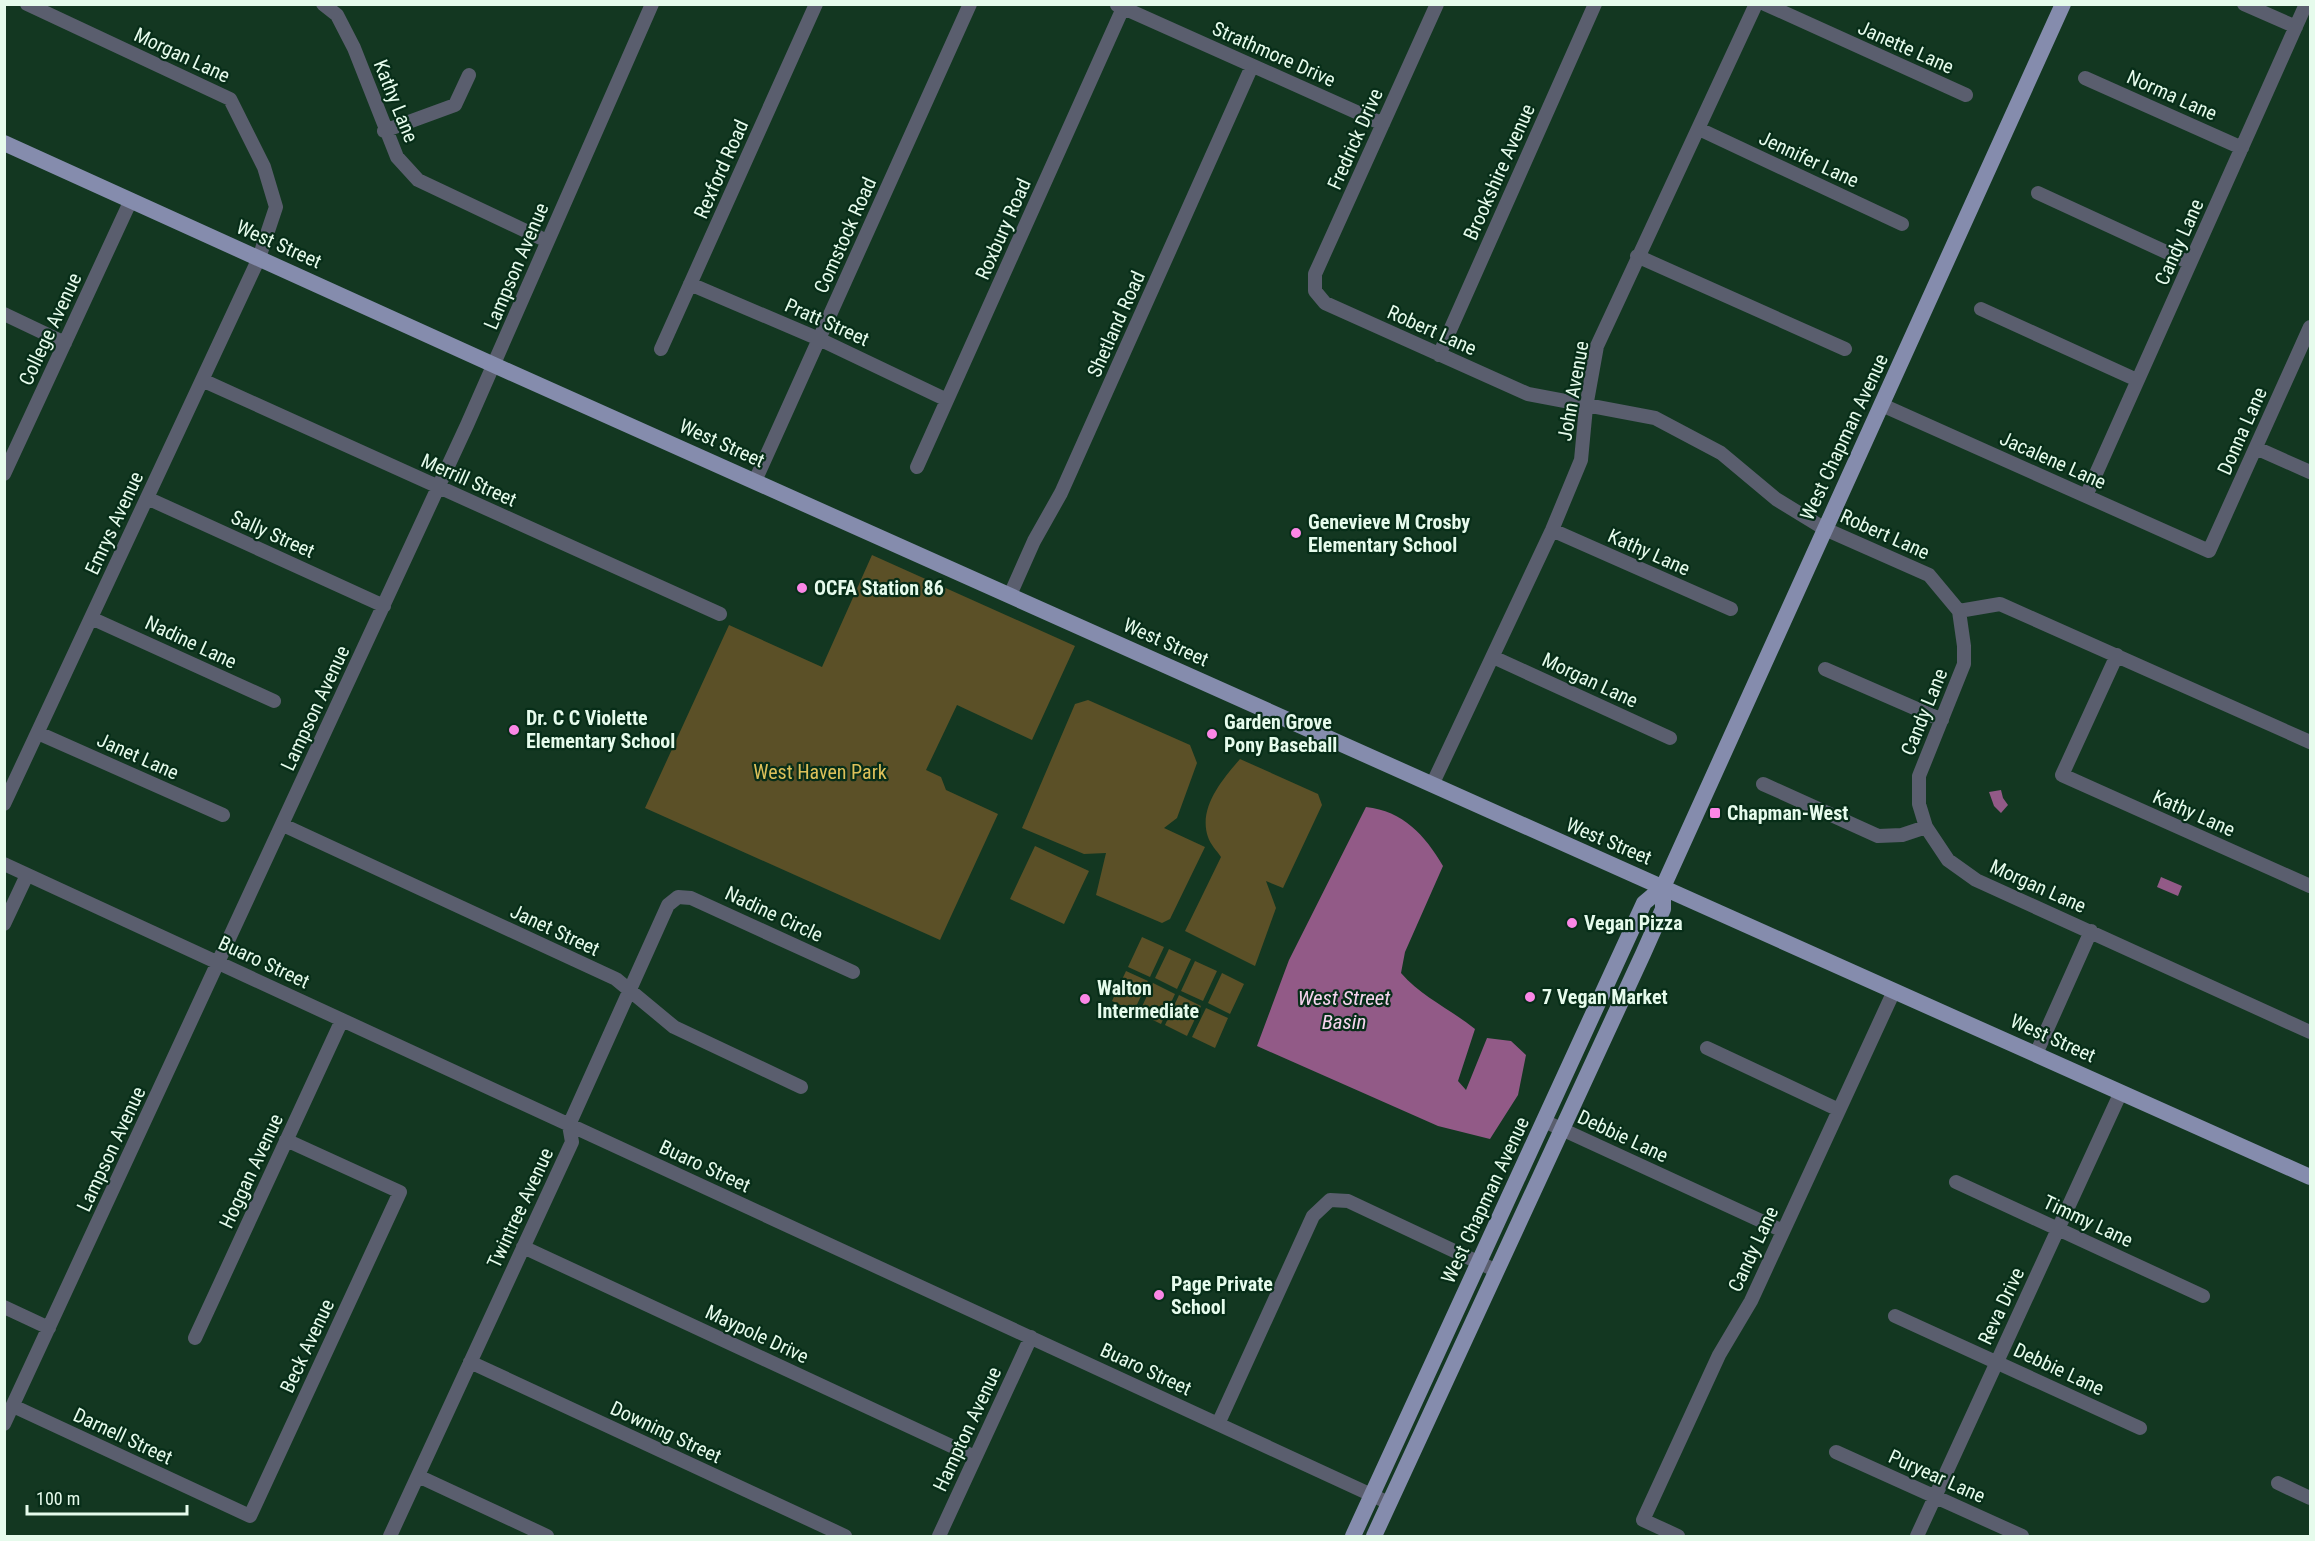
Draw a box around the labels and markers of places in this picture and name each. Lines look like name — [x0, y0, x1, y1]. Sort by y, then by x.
place label: Genevieve M Crosby Elementary School — [1308, 510, 1470, 557]
marker: Genevieve M Crosby Elementary School — [1289, 526, 1303, 540]
place label: OCFA Station 86 — [814, 576, 944, 600]
marker: OCFA Station 86 — [795, 581, 809, 595]
place label: Dr. C C Violette Elementary School — [526, 706, 675, 753]
place label: Garden Grove Pony Baseball — [1224, 710, 1337, 757]
marker: Dr. C C Violette Elementary School — [507, 723, 521, 737]
marker: Garden Grove Pony Baseball — [1205, 727, 1219, 741]
place label: Chapman-West — [1727, 801, 1848, 825]
marker: Chapman-West — [1708, 806, 1722, 820]
place label: Vegan Pizza — [1584, 911, 1683, 935]
marker: Vegan Pizza — [1565, 916, 1579, 930]
place label: Walton Intermediate — [1097, 976, 1199, 1023]
place label: 7 Vegan Market — [1542, 985, 1668, 1009]
marker: 7 Vegan Market — [1523, 990, 1537, 1004]
marker: Walton Intermediate — [1078, 992, 1092, 1006]
place label: Page Private School — [1171, 1272, 1273, 1319]
marker: Page Private School — [1152, 1288, 1166, 1302]

